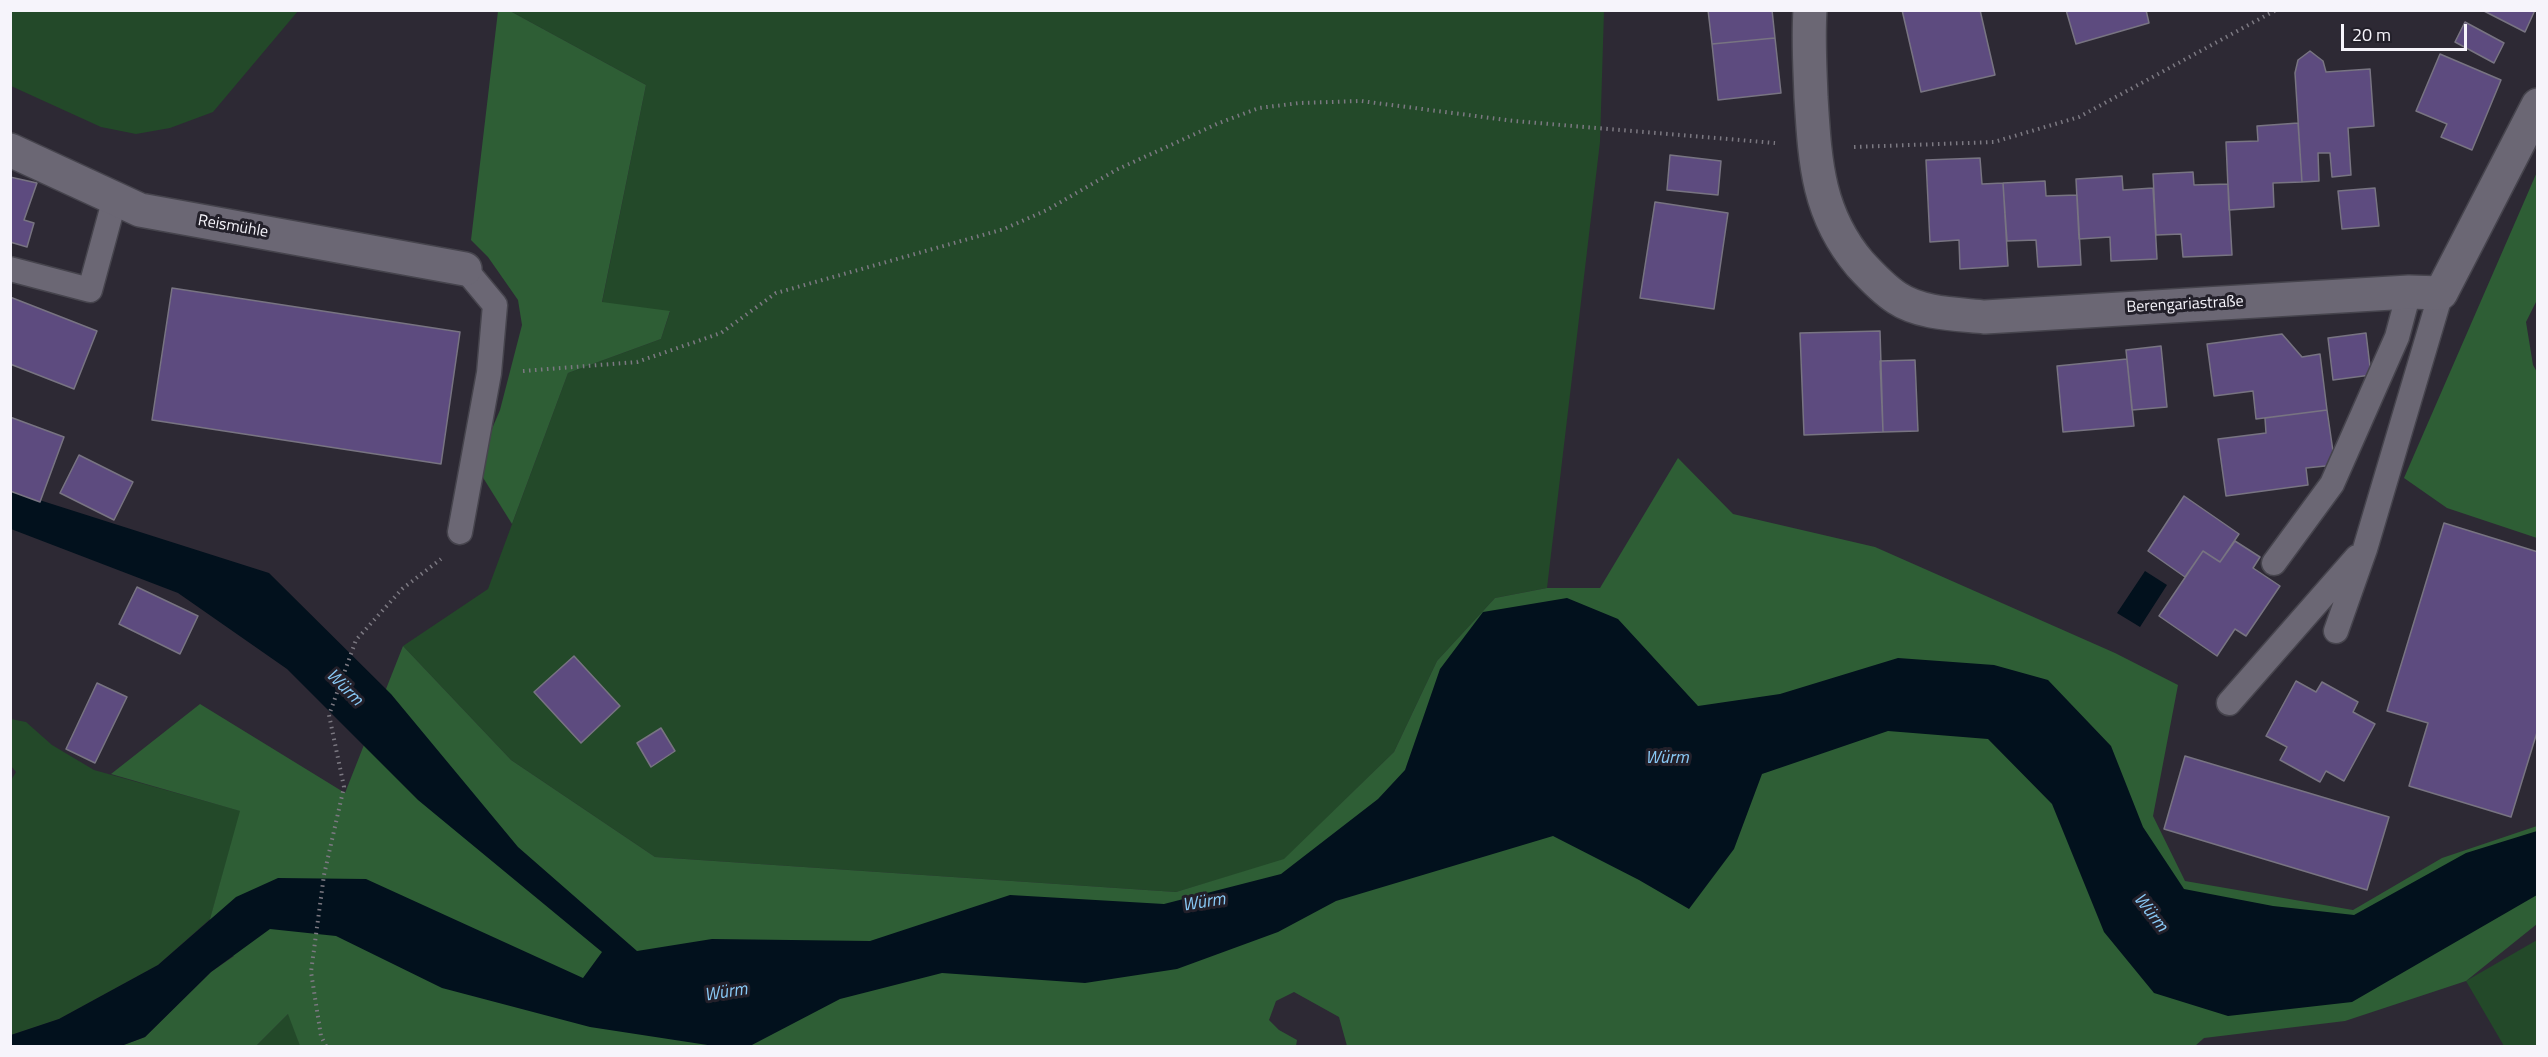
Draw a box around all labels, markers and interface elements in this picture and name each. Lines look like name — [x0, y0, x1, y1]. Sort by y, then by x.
scale bar — [2344, 12, 2470, 50]
text: 20 m — [2352, 21, 2391, 48]
street label: Reismühle — [196, 211, 270, 243]
street label: Berengariastraße — [2126, 292, 2244, 318]
water label: Würm — [321, 665, 367, 711]
water label: Würm — [1645, 748, 1689, 770]
water label: Würm — [1181, 889, 1227, 917]
water label: Würm — [2128, 889, 2172, 937]
water label: Würm — [703, 979, 749, 1007]

